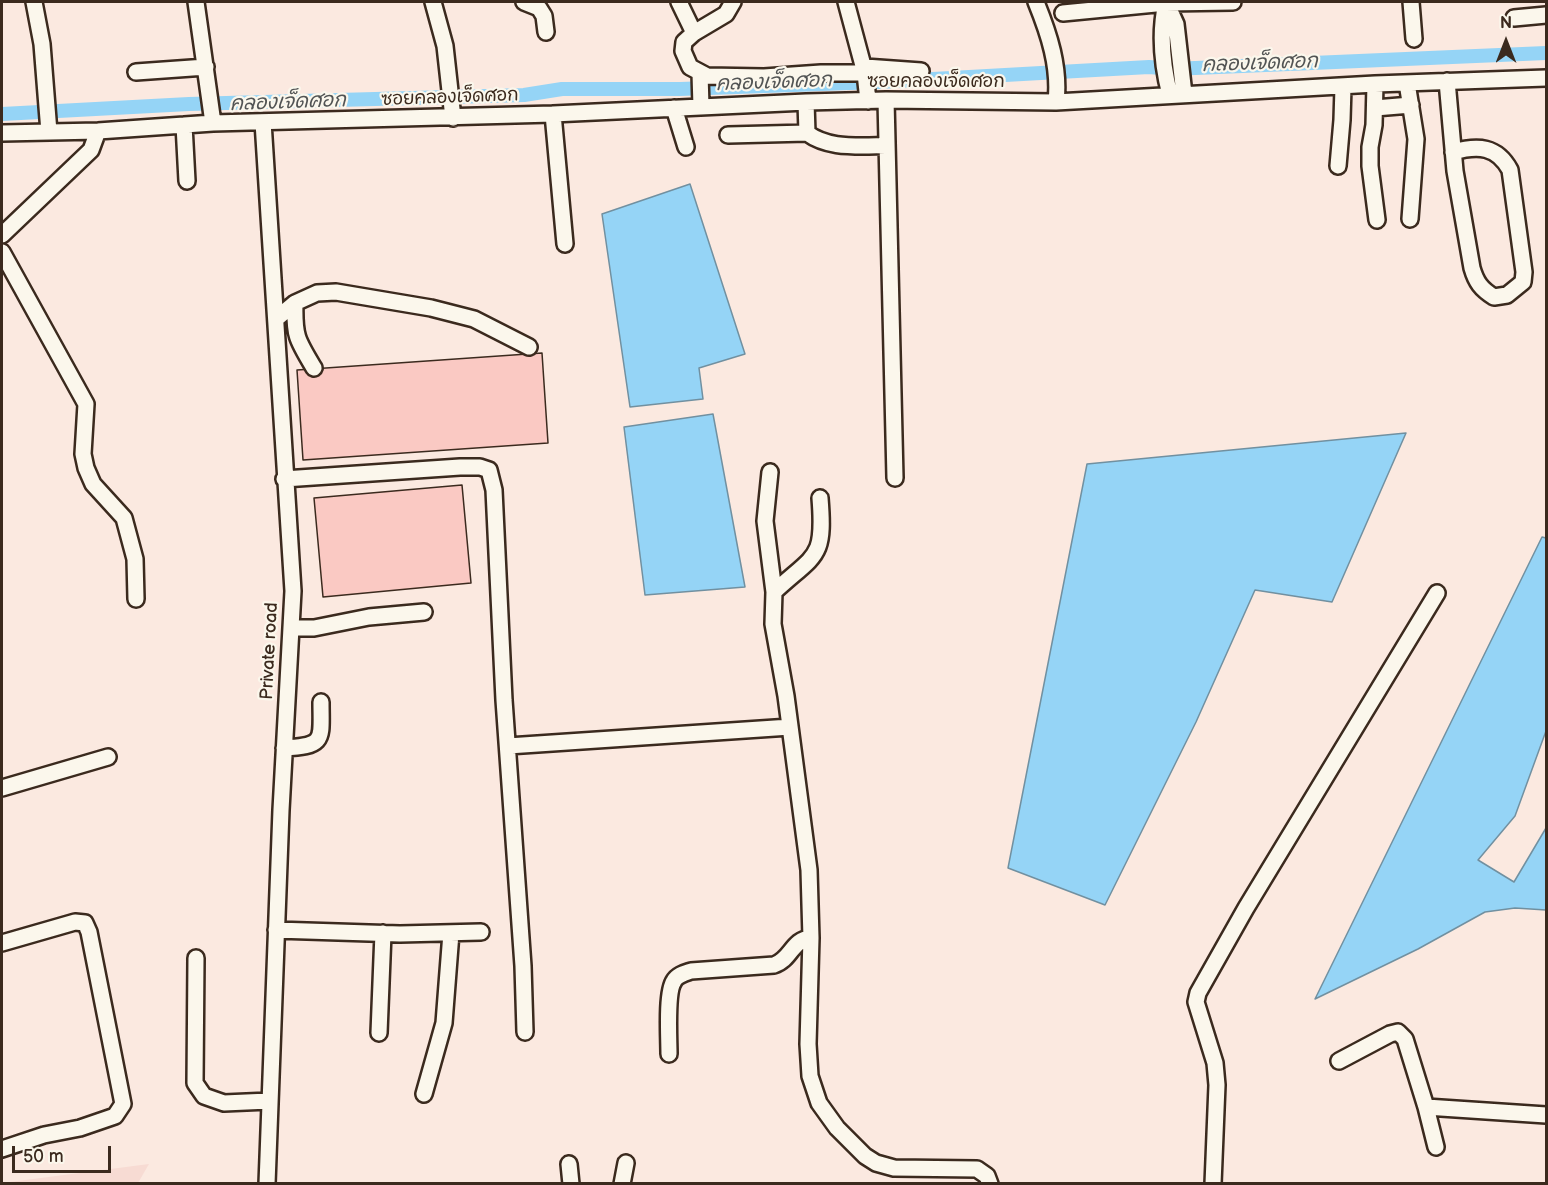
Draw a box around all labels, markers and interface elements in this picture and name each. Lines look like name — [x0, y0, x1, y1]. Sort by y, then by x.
north arrow — [1476, 12, 1536, 72]
text: N — [1500, 14, 1512, 33]
water label: คลองเจ็ดศอก — [1202, 50, 1318, 78]
water label: คลองเจ็ดศอก — [716, 69, 832, 97]
street label: ซอยคลองเจ็ดศอก — [867, 71, 1005, 93]
street label: ซอยคลองเจ็ดศอก — [381, 85, 519, 111]
water label: คลองเจ็ดศอก — [230, 89, 346, 117]
street label: Private road — [257, 602, 283, 700]
scale bar — [15, 1134, 114, 1172]
text: 50 m — [23, 1146, 64, 1167]

